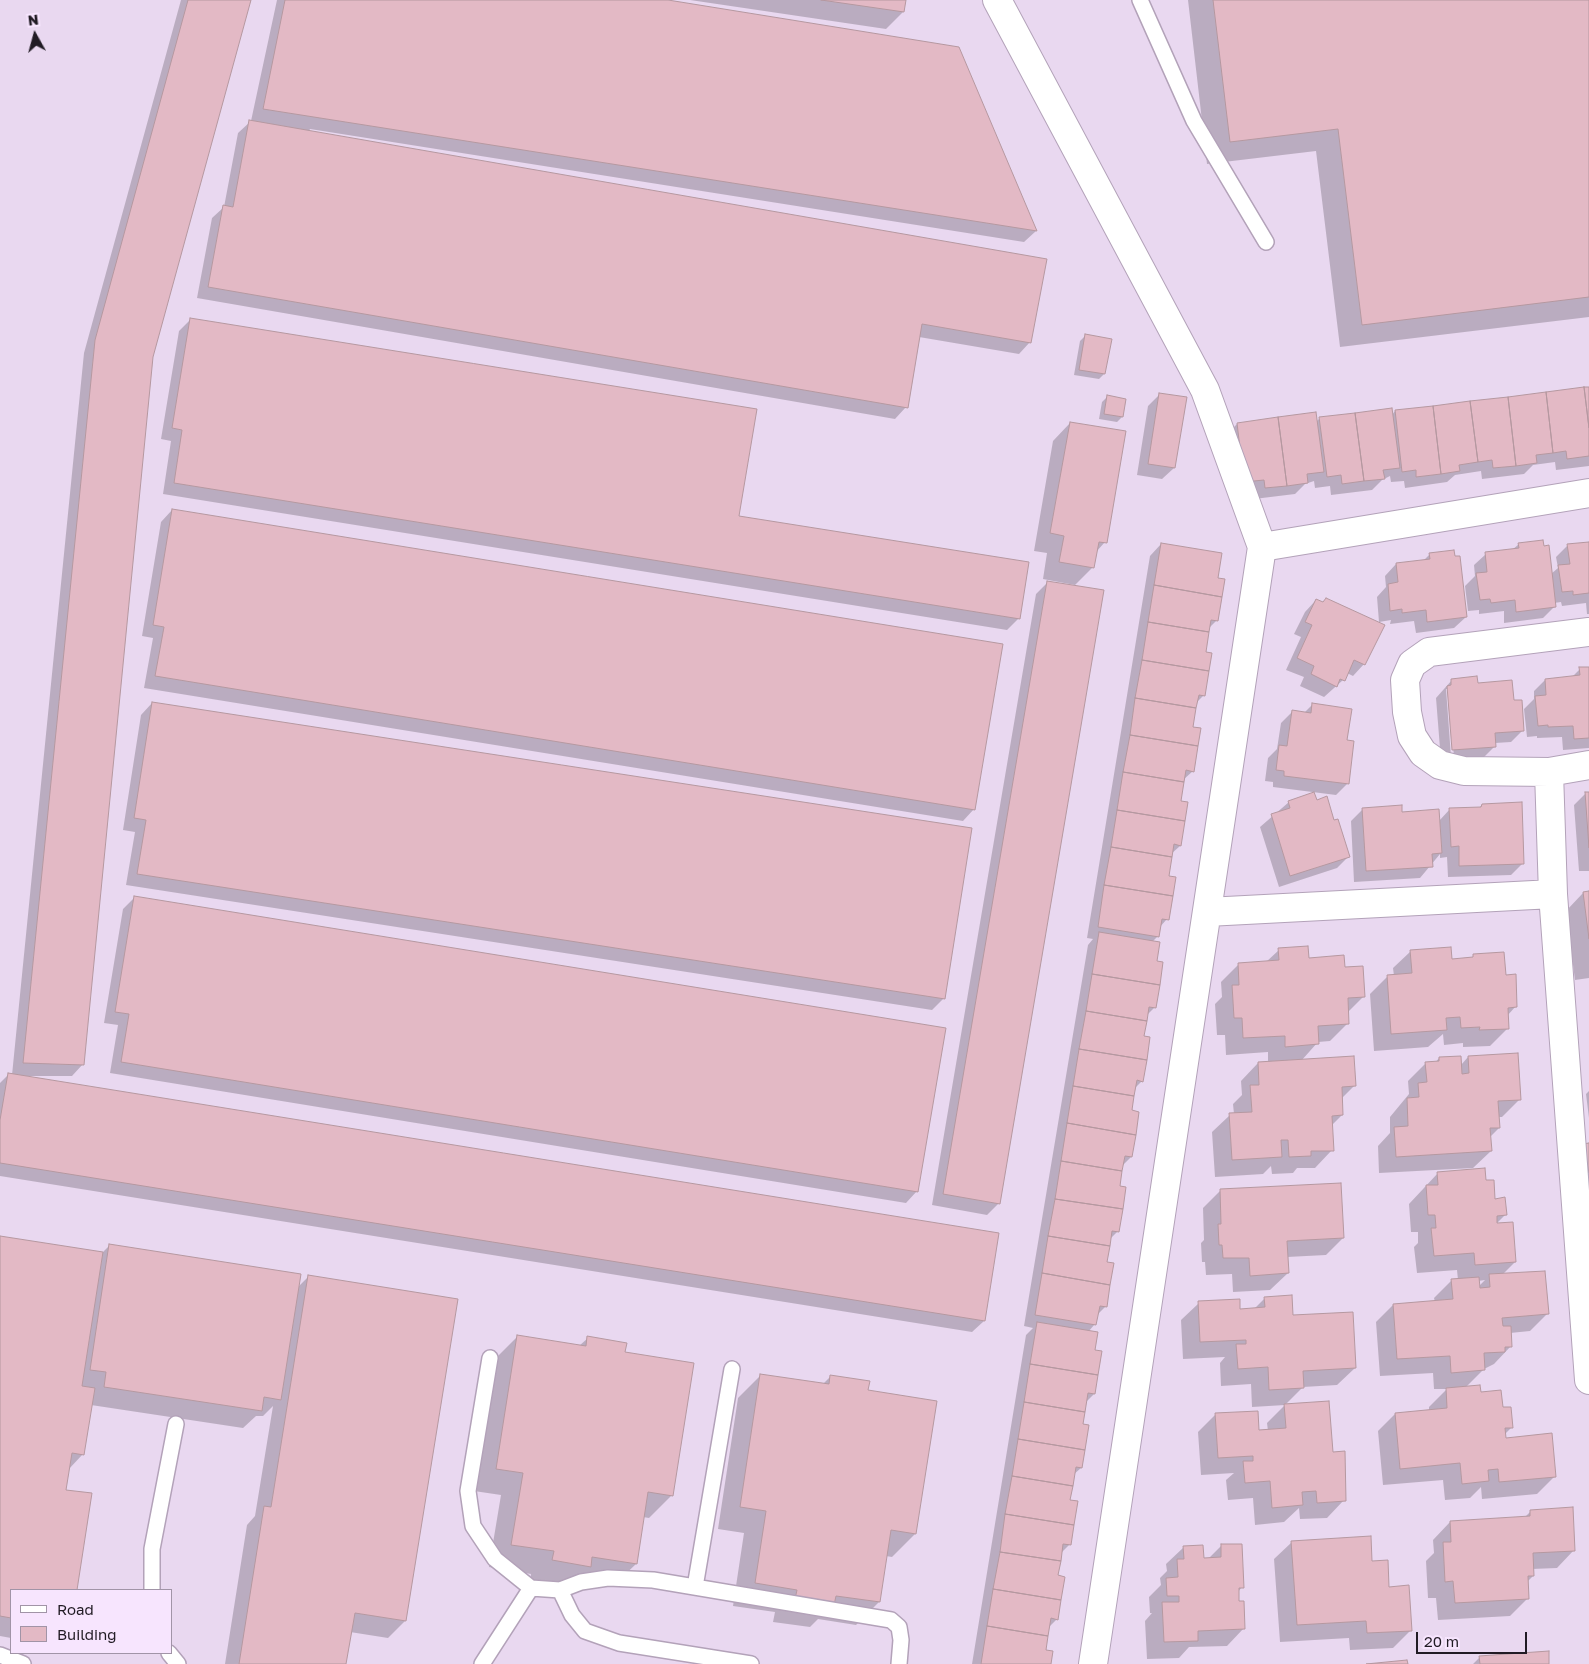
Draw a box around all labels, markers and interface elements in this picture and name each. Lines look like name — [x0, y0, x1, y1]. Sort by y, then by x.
north arrow — [10, 10, 60, 60]
text: N — [27, 11, 39, 29]
legend — [10, 1589, 172, 1654]
text: Road — [57, 1600, 94, 1618]
scale bar — [1419, 1622, 1530, 1654]
text: Building — [57, 1625, 117, 1643]
text: 20 m — [1424, 1632, 1459, 1650]

